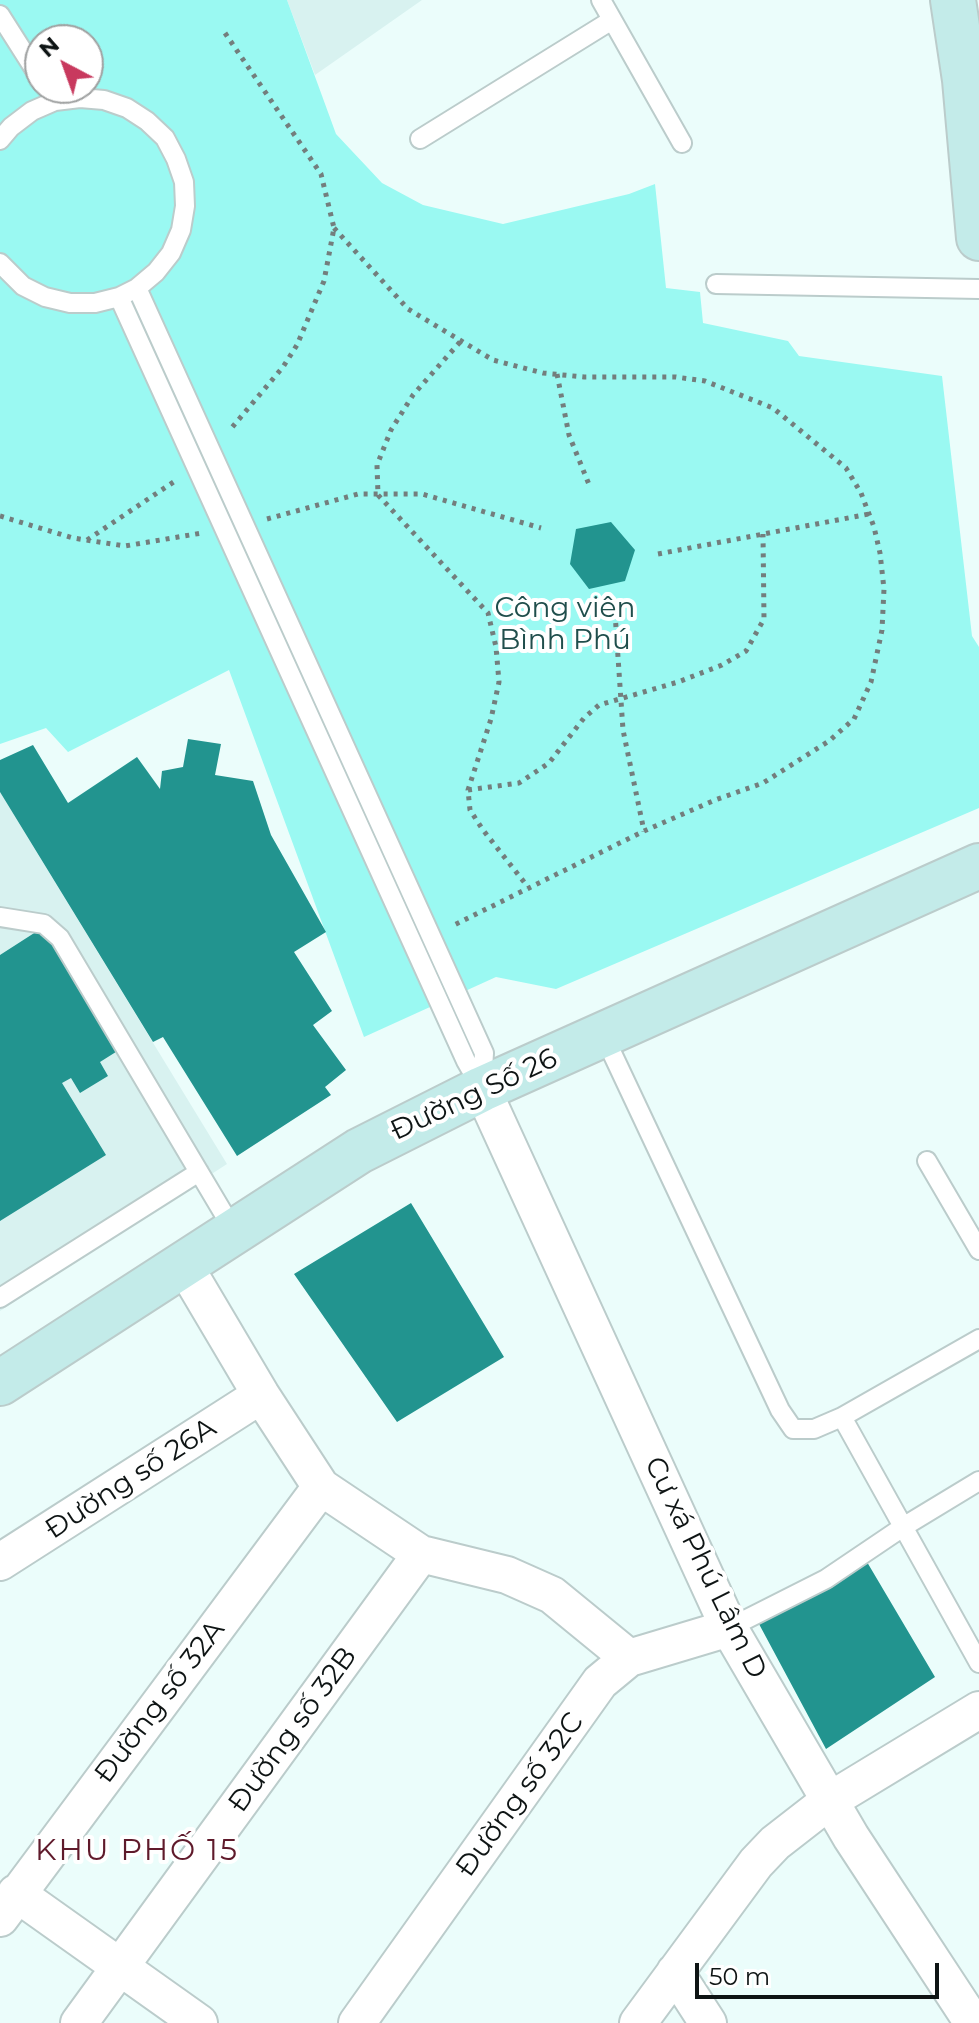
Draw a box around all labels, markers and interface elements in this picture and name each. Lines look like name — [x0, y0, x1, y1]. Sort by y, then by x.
north arrow — [24, 24, 104, 104]
text: N — [34, 31, 65, 63]
park label: Công viên Bình Phú — [495, 592, 635, 658]
street label: Đường Số 26 — [385, 1042, 563, 1148]
street label: Đường số 26A — [39, 1411, 223, 1547]
street label: Cư xá Phú Lâm D — [637, 1452, 773, 1684]
street label: Đường số 32A — [88, 1614, 232, 1790]
street label: Đường số 32B — [222, 1641, 364, 1819]
street label: Đường số 32C — [449, 1706, 591, 1884]
district label: KHU PHỐ 15 — [35, 1833, 239, 1869]
scale bar — [699, 1947, 943, 1997]
text: 50 m — [709, 1962, 770, 1991]

